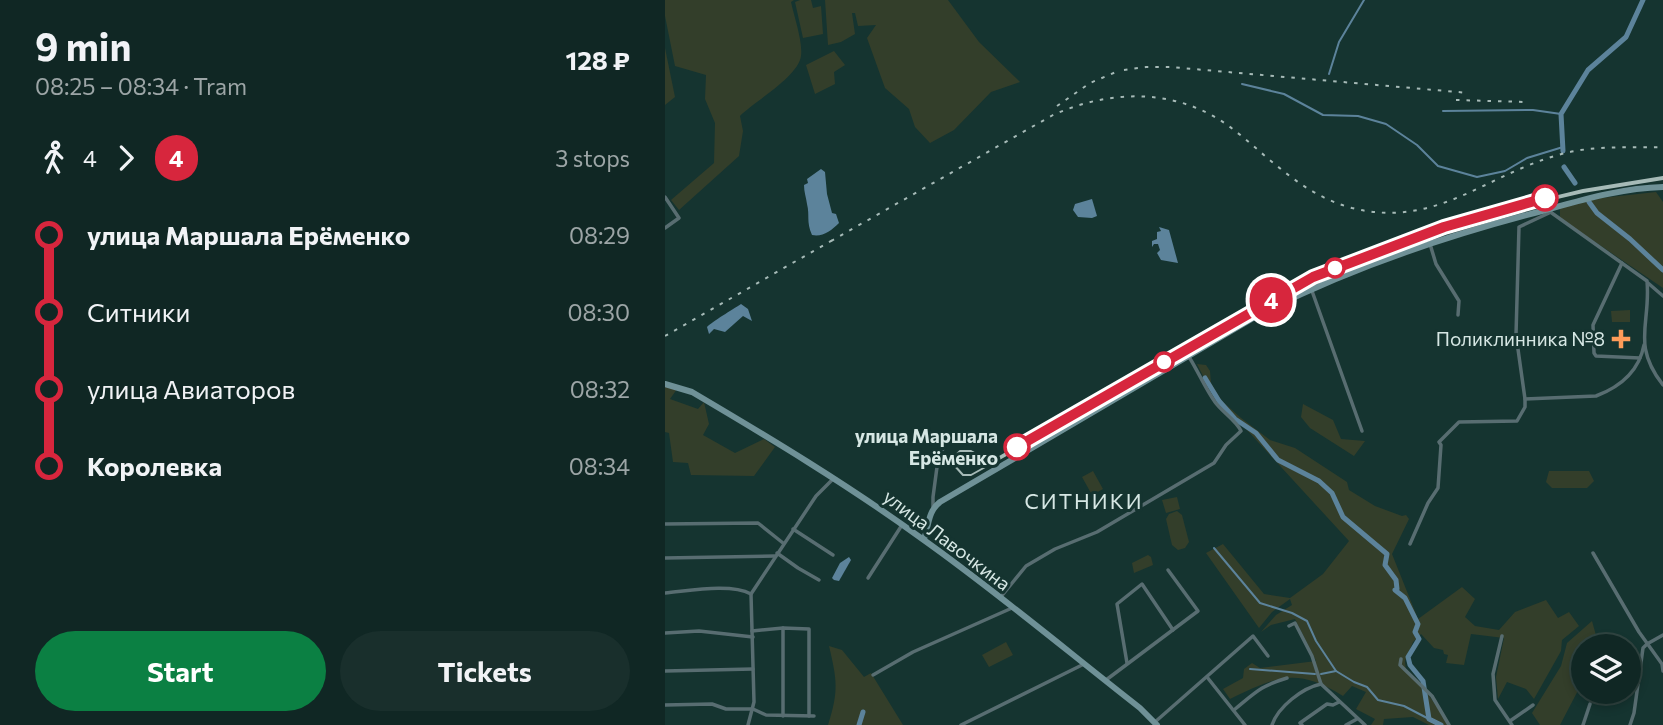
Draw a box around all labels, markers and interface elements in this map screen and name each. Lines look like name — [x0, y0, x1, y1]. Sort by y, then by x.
text: 9 min — [35, 22, 131, 69]
text: 128 ₽ — [565, 44, 630, 75]
text: 08:25 – 08:34 · Tram — [35, 72, 247, 100]
icon: walk — [35, 139, 73, 177]
icon: forward — [107, 139, 145, 177]
text: 4 — [169, 143, 184, 172]
text: 4 — [83, 144, 97, 172]
text: 3 stops — [555, 144, 630, 172]
unlabelled marker — [1532, 185, 1558, 211]
text: улица Маршала Ерёменко — [87, 219, 410, 250]
text: 08:29 — [569, 221, 630, 249]
unlabelled marker — [1325, 258, 1345, 278]
line badge: 4 — [1248, 277, 1294, 323]
text: 4 — [1264, 285, 1278, 314]
text: Ситники — [87, 296, 191, 327]
text: 08:30 — [567, 298, 630, 326]
place label: Поликлинника №8 — [1436, 327, 1605, 350]
marker: Поликлинника №8 — [1611, 329, 1631, 349]
unlabelled marker — [1154, 352, 1174, 372]
text: улица Авиаторов — [87, 373, 295, 404]
text: 08:32 — [570, 375, 630, 403]
place label: улица Маршала Ерёменко — [855, 424, 998, 469]
marker: улица Маршала Ерёменко — [1004, 434, 1030, 460]
text: Королевка — [87, 450, 222, 481]
text: 08:34 — [569, 452, 630, 480]
street label: улица Лавочкина — [879, 484, 1015, 595]
district label: СИТНИКИ — [1024, 488, 1144, 513]
button: Start — [35, 631, 326, 711]
button: Tickets — [340, 631, 630, 711]
map controls — [1571, 634, 1641, 704]
button: layers — [1571, 634, 1641, 704]

